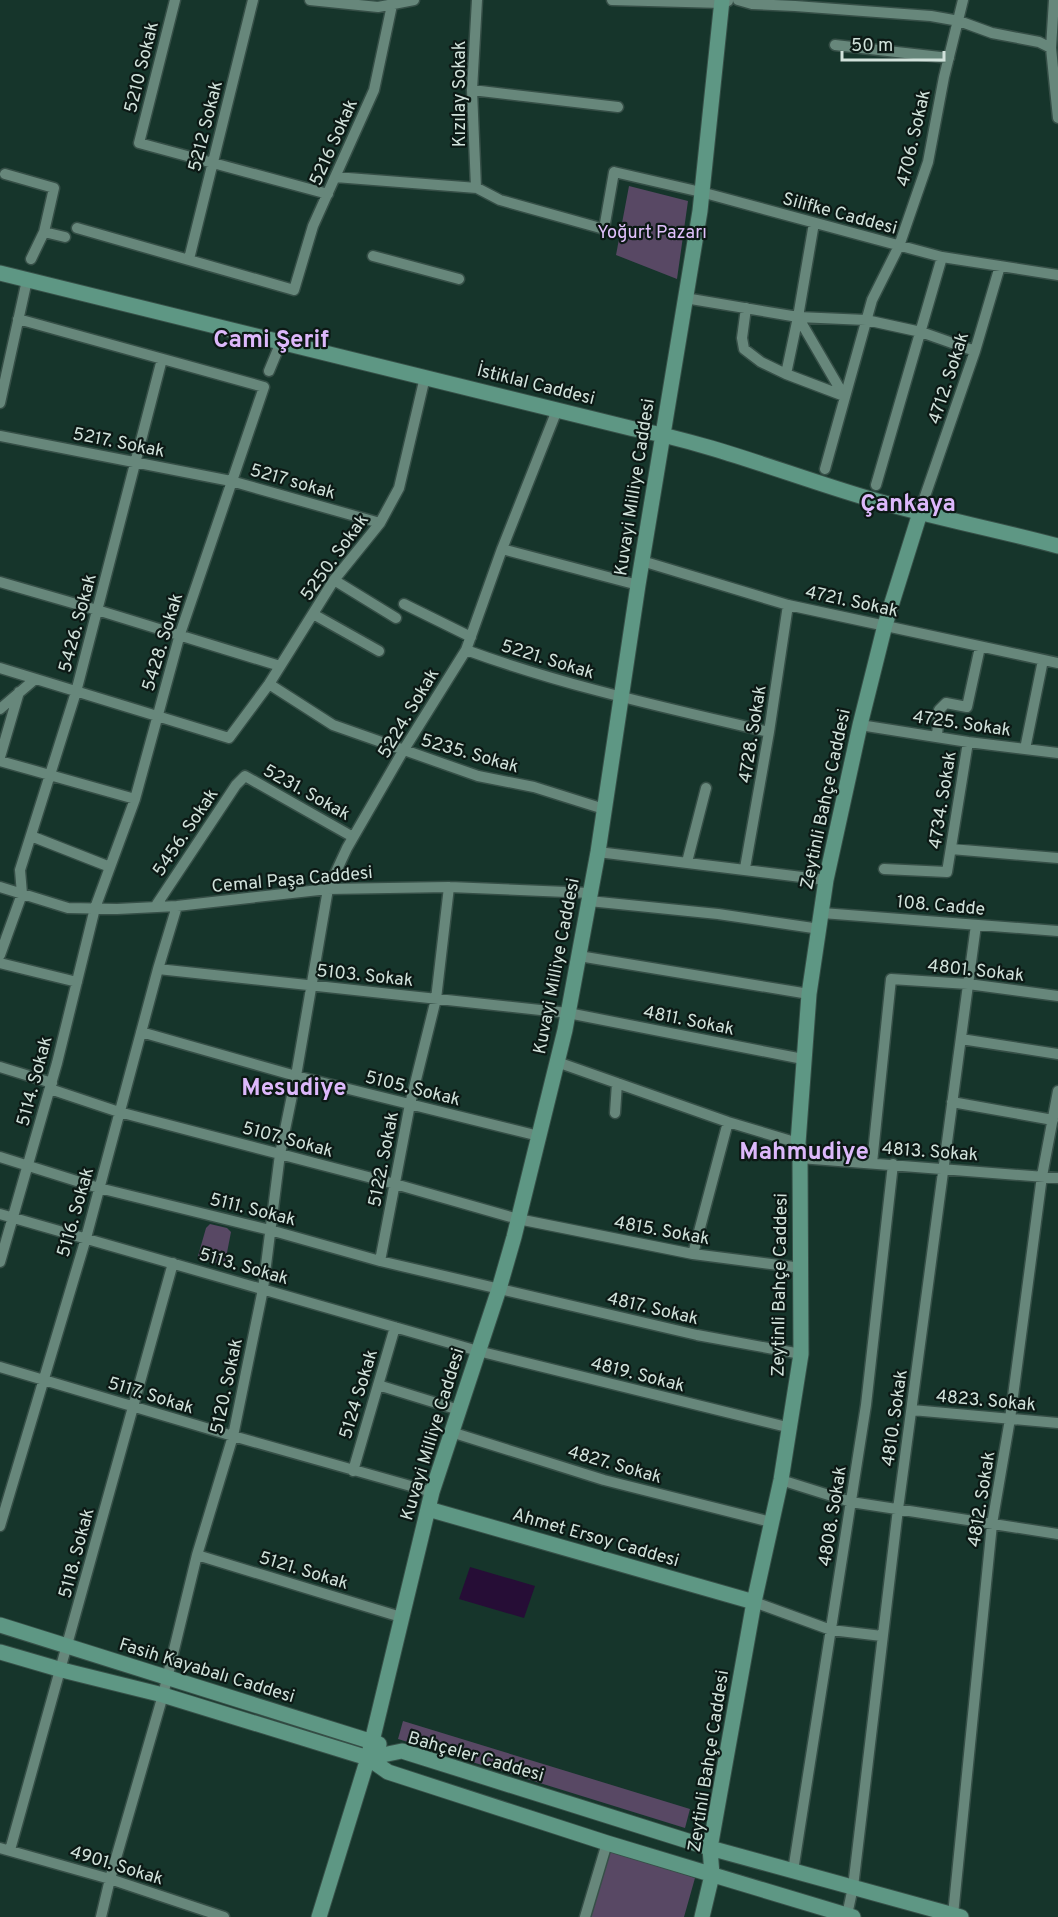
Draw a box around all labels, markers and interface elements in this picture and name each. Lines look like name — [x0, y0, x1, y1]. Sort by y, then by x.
street label: 5210 Sokak — [120, 19, 165, 115]
scale bar — [842, 24, 944, 62]
text: 50 m — [851, 35, 893, 58]
street label: Kızılay Sokak — [449, 41, 472, 147]
street label: 5212 Sokak — [184, 79, 229, 174]
street label: 4706. Sokak — [892, 87, 937, 189]
street label: 5216 Sokak — [305, 96, 364, 190]
street label: Silifke Caddesi — [780, 188, 899, 241]
park label: Yoğurt Pazarı — [597, 222, 707, 245]
district label: Cami Şerif — [213, 326, 329, 356]
street label: 4712. Sokak — [924, 330, 975, 427]
street label: İstiklal Caddesi — [474, 358, 598, 411]
street label: Kuvayi Milliye Caddesi — [610, 397, 661, 578]
street label: 5217. Sokak — [71, 423, 167, 464]
street label: 5217 sokak — [247, 459, 338, 506]
district label: Çankaya — [860, 490, 956, 520]
street label: 5250. Sokak — [296, 510, 374, 606]
street label: 5426. Sokak — [54, 571, 103, 675]
street label: 4721. Sokak — [803, 581, 900, 624]
street label: 5428. Sokak — [138, 591, 189, 694]
street label: 5221. Sokak — [498, 635, 597, 686]
street label: 5224. Sokak — [373, 665, 445, 763]
street label: 4728. Sokak — [734, 684, 773, 785]
street label: 4725. Sokak — [911, 706, 1013, 743]
street label: Zeytinli Bahçe Caddesi — [796, 707, 857, 892]
street label: 5235. Sokak — [418, 729, 521, 779]
street label: 4734. Sokak — [924, 750, 963, 851]
street label: 5231. Sokak — [259, 760, 354, 827]
street label: 5456. Sokak — [148, 784, 224, 881]
street label: Cemal Paşa Caddesi — [210, 862, 374, 899]
street label: Kuvayi Milliye Caddesi — [529, 876, 586, 1056]
street label: 108. Cadde — [896, 891, 986, 922]
street label: 4801. Sokak — [926, 955, 1025, 988]
street label: 5103. Sokak — [315, 960, 414, 993]
street label: 4811. Sokak — [641, 1001, 736, 1042]
street label: 5114. Sokak — [12, 1034, 59, 1129]
street label: 5105. Sokak — [363, 1066, 463, 1112]
district label: Mesudiye — [241, 1074, 347, 1104]
street label: 5122. Sokak — [364, 1110, 405, 1209]
street label: 5107. Sokak — [240, 1117, 336, 1164]
district label: Mahmudiye — [739, 1138, 869, 1168]
street label: 4813. Sokak — [881, 1138, 979, 1167]
street label: 5116. Sokak — [53, 1165, 100, 1260]
street label: 5111. Sokak — [207, 1189, 298, 1232]
street label: Zeytinli Bahçe Caddesi — [767, 1193, 794, 1377]
street label: 4815. Sokak — [612, 1212, 711, 1251]
street label: 5113. Sokak — [196, 1244, 291, 1291]
street label: 4817. Sokak — [605, 1288, 701, 1331]
street label: 5120. Sokak — [206, 1336, 249, 1436]
street label: Kuvayi Milliye Caddesi — [396, 1345, 471, 1524]
street label: 5124 Sokak — [335, 1347, 384, 1442]
street label: 4819. Sokak — [588, 1353, 687, 1398]
street label: 4810. Sokak — [877, 1368, 914, 1468]
street label: 5117. Sokak — [105, 1372, 197, 1420]
street label: 4823. Sokak — [935, 1386, 1037, 1417]
street label: 4827. Sokak — [565, 1441, 664, 1490]
street label: 4812. Sokak — [964, 1450, 1001, 1549]
street label: 4808. Sokak — [814, 1464, 853, 1568]
street label: Ahmet Ersoy Caddesi — [510, 1504, 682, 1573]
street label: 5118. Sokak — [54, 1506, 101, 1601]
street label: 5121. Sokak — [256, 1547, 351, 1596]
street label: Fasih Kayabalı Caddesi — [116, 1634, 297, 1709]
street label: Zeytinli Bahçe Caddesi — [684, 1669, 735, 1854]
street label: Bahçeler Caddesi — [405, 1727, 546, 1788]
street label: 4901. Sokak — [67, 1841, 166, 1892]

